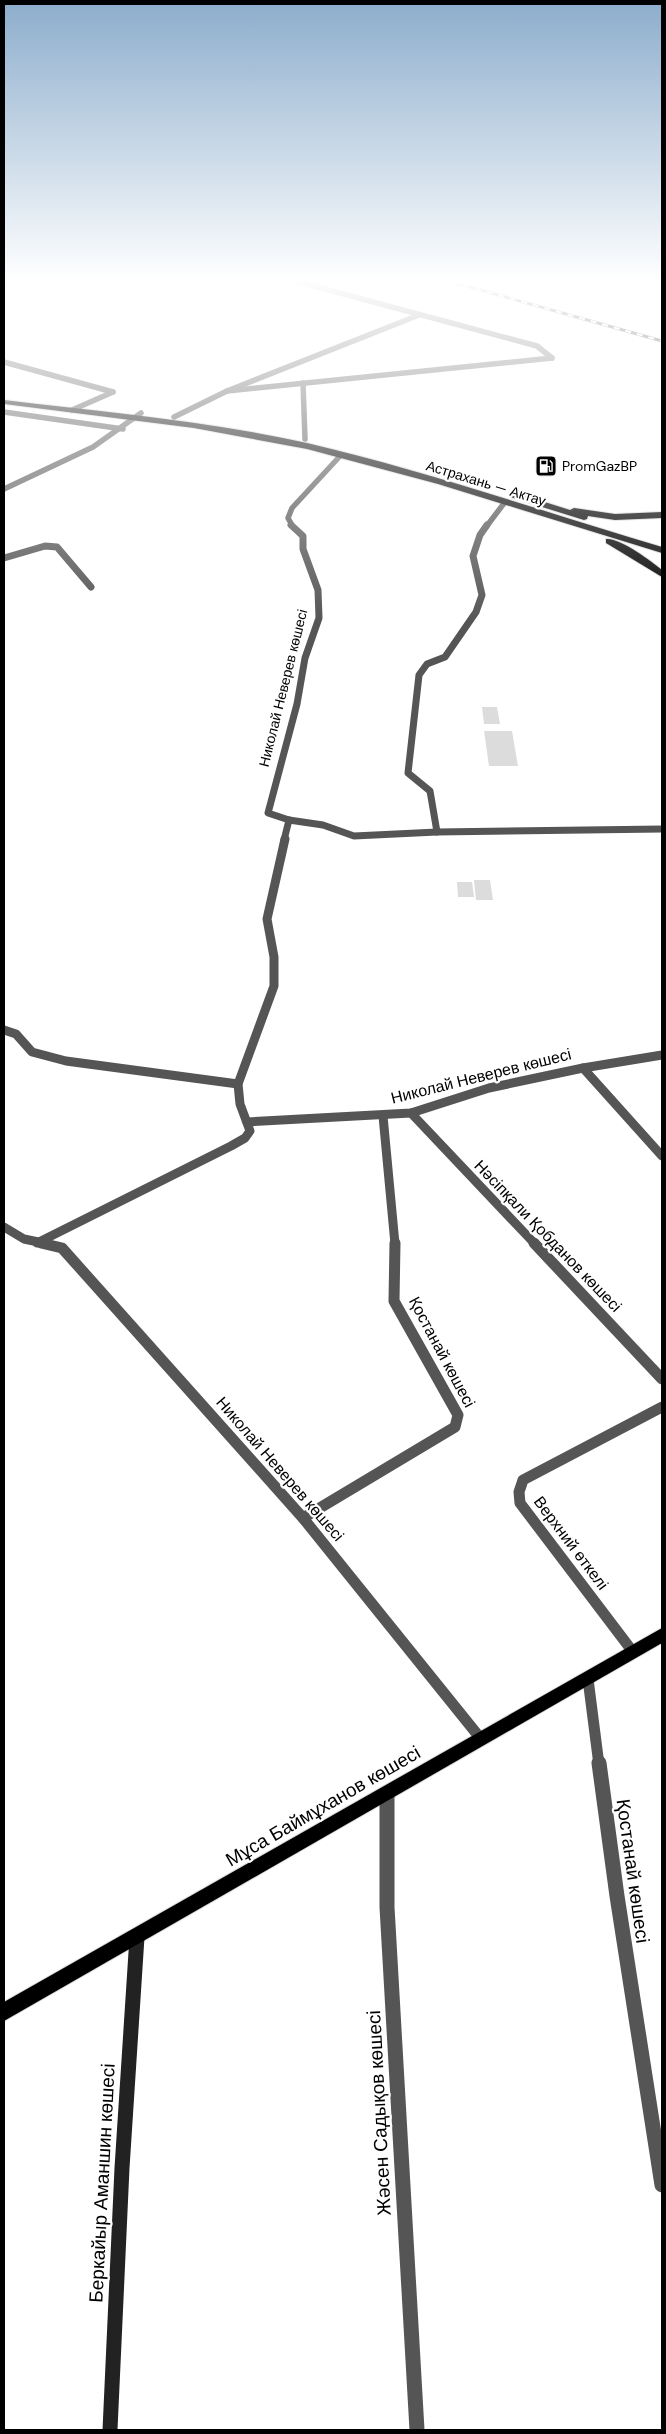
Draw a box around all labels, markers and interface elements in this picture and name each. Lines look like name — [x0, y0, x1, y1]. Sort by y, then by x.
fuel station icon: PromGazBP — [534, 454, 558, 478]
street label: Астрахань — Актау — [424, 456, 548, 510]
place label: PromGazBP — [562, 457, 637, 475]
street label: Николай Неверев көшесі — [255, 607, 311, 769]
street label: Николай Неверев көшесі — [389, 1043, 573, 1109]
street label: Нәсіпқали Қобданов көшесі — [470, 1155, 626, 1317]
street label: Қостанай көшесі — [404, 1293, 480, 1411]
street label: Николай Неверев көшесі — [211, 1392, 349, 1546]
street label: Верхний өткелі — [529, 1492, 613, 1594]
street label: Мұса Баймұханов көшесі — [221, 1740, 425, 1872]
street label: Қостанай көшесі — [611, 1797, 655, 1945]
street label: Жәсен Садықов көшесі — [361, 2010, 397, 2216]
street label: Беркайыр Аманшин көшесі — [83, 2063, 121, 2303]

